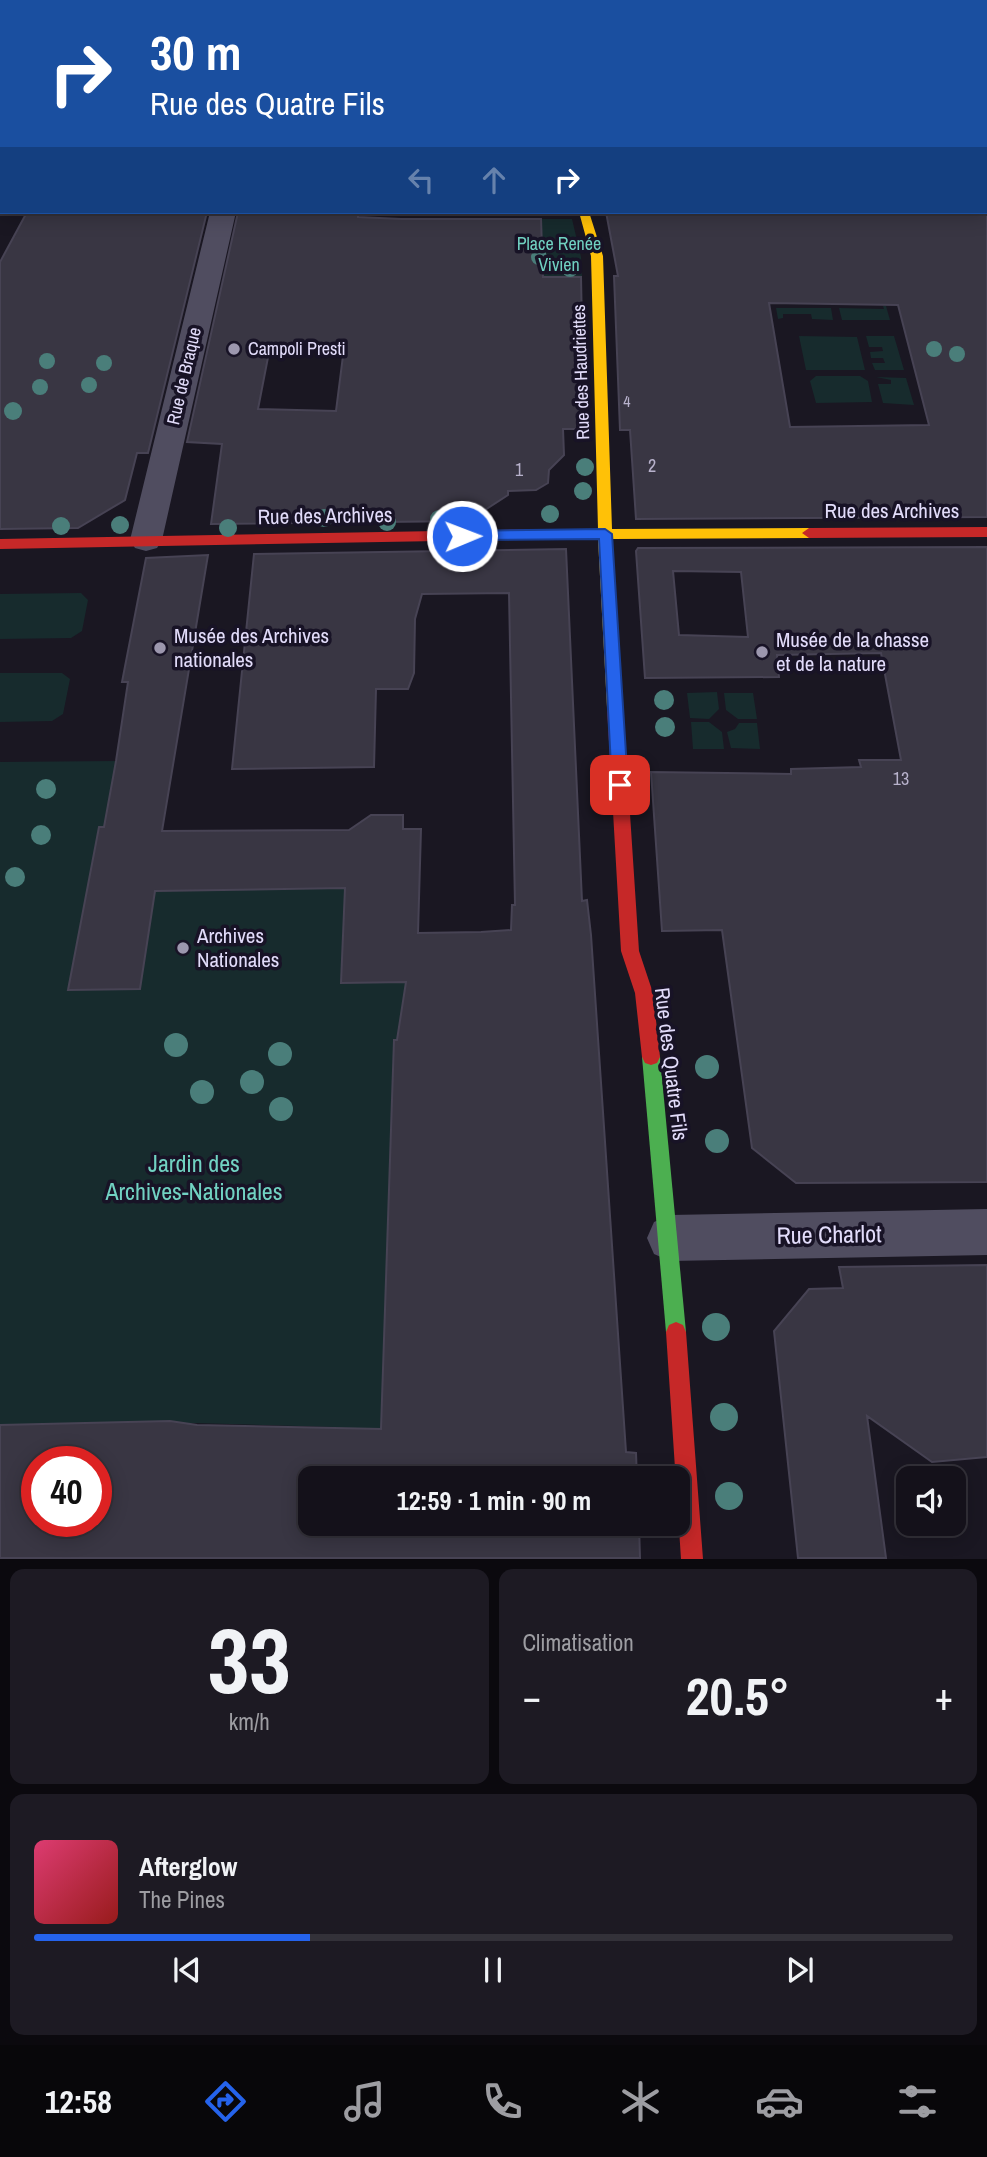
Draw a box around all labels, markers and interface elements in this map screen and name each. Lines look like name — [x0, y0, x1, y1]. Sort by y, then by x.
text: 30 m — [150, 19, 242, 85]
icon: right — [35, 28, 126, 119]
text: Rue des Quatre Fils — [150, 82, 385, 125]
icon: left — [402, 161, 440, 199]
icon: ahead — [475, 161, 513, 199]
icon: right — [548, 161, 586, 199]
park label: Place Renée Vivien — [517, 231, 601, 277]
street label: Rue des Haudriettes — [566, 304, 595, 440]
street label: Rue de Braque — [160, 325, 207, 427]
place label: Campoli Presti — [248, 336, 346, 361]
marker: Campoli Presti — [226, 341, 242, 357]
house number: 4 — [623, 390, 631, 412]
house number: 2 — [648, 453, 656, 478]
house number: 1 — [515, 457, 524, 482]
street label: Rue des Archives — [825, 496, 959, 525]
position arrow — [425, 499, 499, 573]
street label: Rue des Archives — [257, 500, 393, 531]
place label: Musée des Archives nationales — [174, 621, 329, 674]
place label: Musée de la chasse et de la nature — [776, 625, 929, 678]
marker: Musée des Archives nationales — [152, 640, 168, 656]
marker: Musée de la chasse et de la nature — [754, 644, 770, 660]
pin — [590, 755, 650, 815]
icon: arrive — [601, 766, 639, 804]
house number: 13 — [893, 766, 909, 791]
place label: Archives Nationales — [196, 921, 279, 974]
marker: Archives Nationales — [175, 940, 191, 956]
street label: Rue des Quatre Fils — [648, 986, 695, 1142]
park label: Jardin des Archives-Nationales — [104, 1147, 283, 1207]
street label: Rue Charlot — [776, 1217, 882, 1251]
speed limit sign: 40 — [21, 1446, 112, 1537]
map controls — [896, 1466, 966, 1536]
button: sound — [896, 1466, 966, 1536]
text: 12:59 · 1 min · 90 m — [397, 1483, 591, 1518]
text: 33 — [208, 1599, 291, 1721]
text: Climatisation — [523, 1627, 634, 1658]
text: 20.5° — [686, 1661, 790, 1731]
text: − — [523, 1671, 541, 1722]
text: + — [935, 1671, 953, 1722]
text: km/h — [229, 1706, 270, 1737]
text: Afterglow — [139, 1849, 237, 1884]
text: The Pines — [139, 1884, 225, 1915]
icon: previous — [168, 1951, 206, 1989]
icon: pause — [474, 1951, 512, 1989]
icon: next — [781, 1951, 819, 1989]
icon: directions — [201, 2077, 250, 2126]
icon: music — [340, 2077, 389, 2126]
icon: phone — [478, 2077, 527, 2126]
icon: climate — [616, 2077, 665, 2126]
icon: car — [755, 2077, 804, 2126]
icon: filters — [893, 2077, 942, 2126]
text: 12:58 — [45, 2080, 112, 2123]

